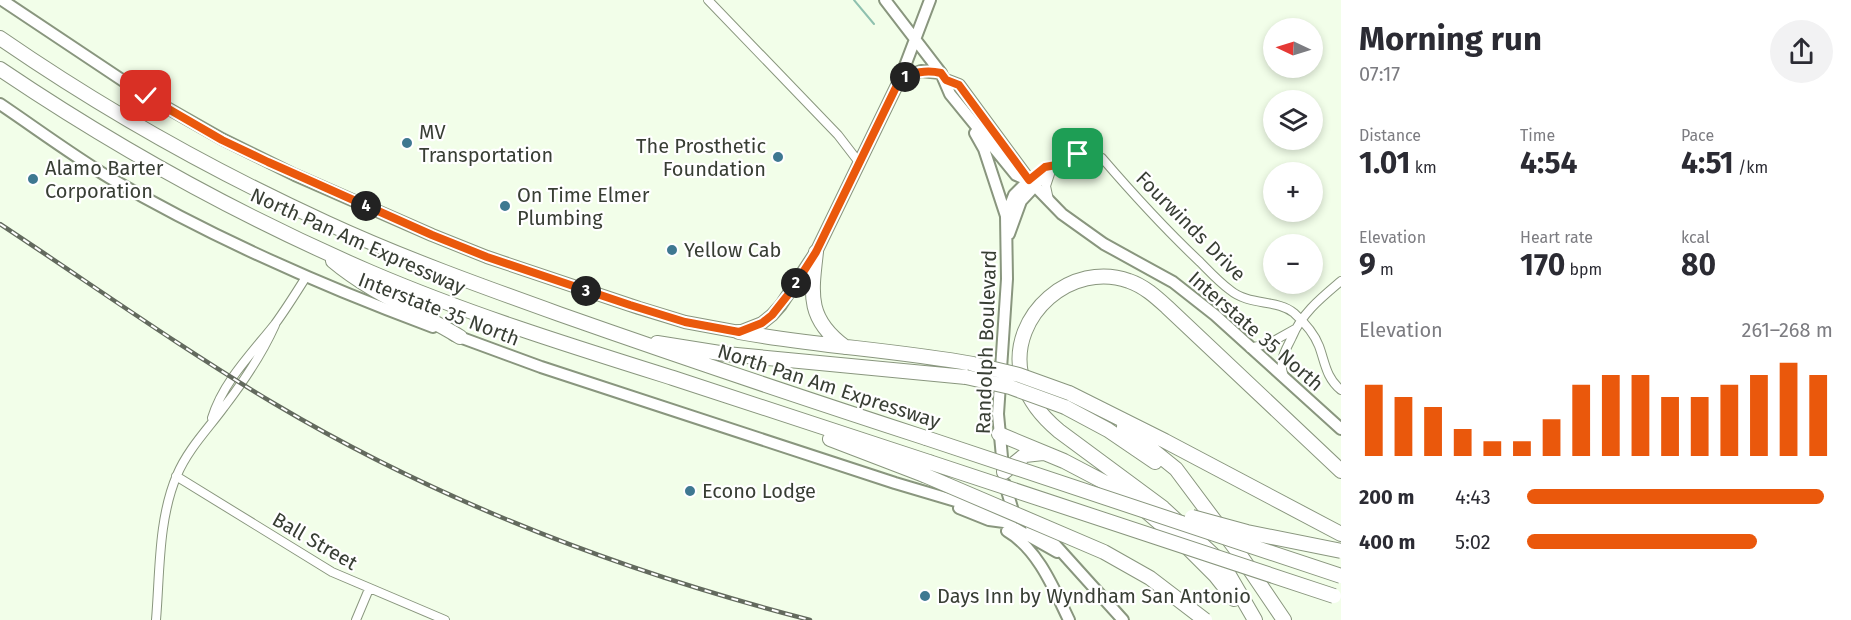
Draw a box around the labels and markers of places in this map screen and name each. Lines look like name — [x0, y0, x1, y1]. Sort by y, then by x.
pin: 1 — [890, 62, 920, 92]
pin — [120, 70, 171, 121]
place label: MV Transportation — [419, 120, 553, 167]
pin — [1052, 128, 1103, 179]
place label: The Prosthetic Foundation — [636, 134, 766, 181]
marker: MV Transportation — [400, 136, 414, 150]
marker: The Prosthetic Foundation — [771, 150, 785, 164]
place label: Alamo Barter Corporation — [45, 156, 164, 203]
marker: Alamo Barter Corporation — [26, 172, 40, 186]
place label: On Time Elmer Plumbing — [517, 183, 650, 230]
pin: 4 — [351, 191, 381, 221]
marker: On Time Elmer Plumbing — [498, 199, 512, 213]
place label: Yellow Cab — [684, 238, 781, 262]
marker: Yellow Cab — [665, 243, 679, 257]
pin: 2 — [781, 268, 811, 298]
pin: 3 — [571, 276, 601, 306]
place label: Econo Lodge — [702, 479, 816, 503]
marker: Econo Lodge — [683, 484, 697, 498]
place label: Days Inn by Wyndham San Antonio — [937, 584, 1251, 608]
marker: Days Inn by Wyndham San Antonio — [918, 589, 932, 603]

